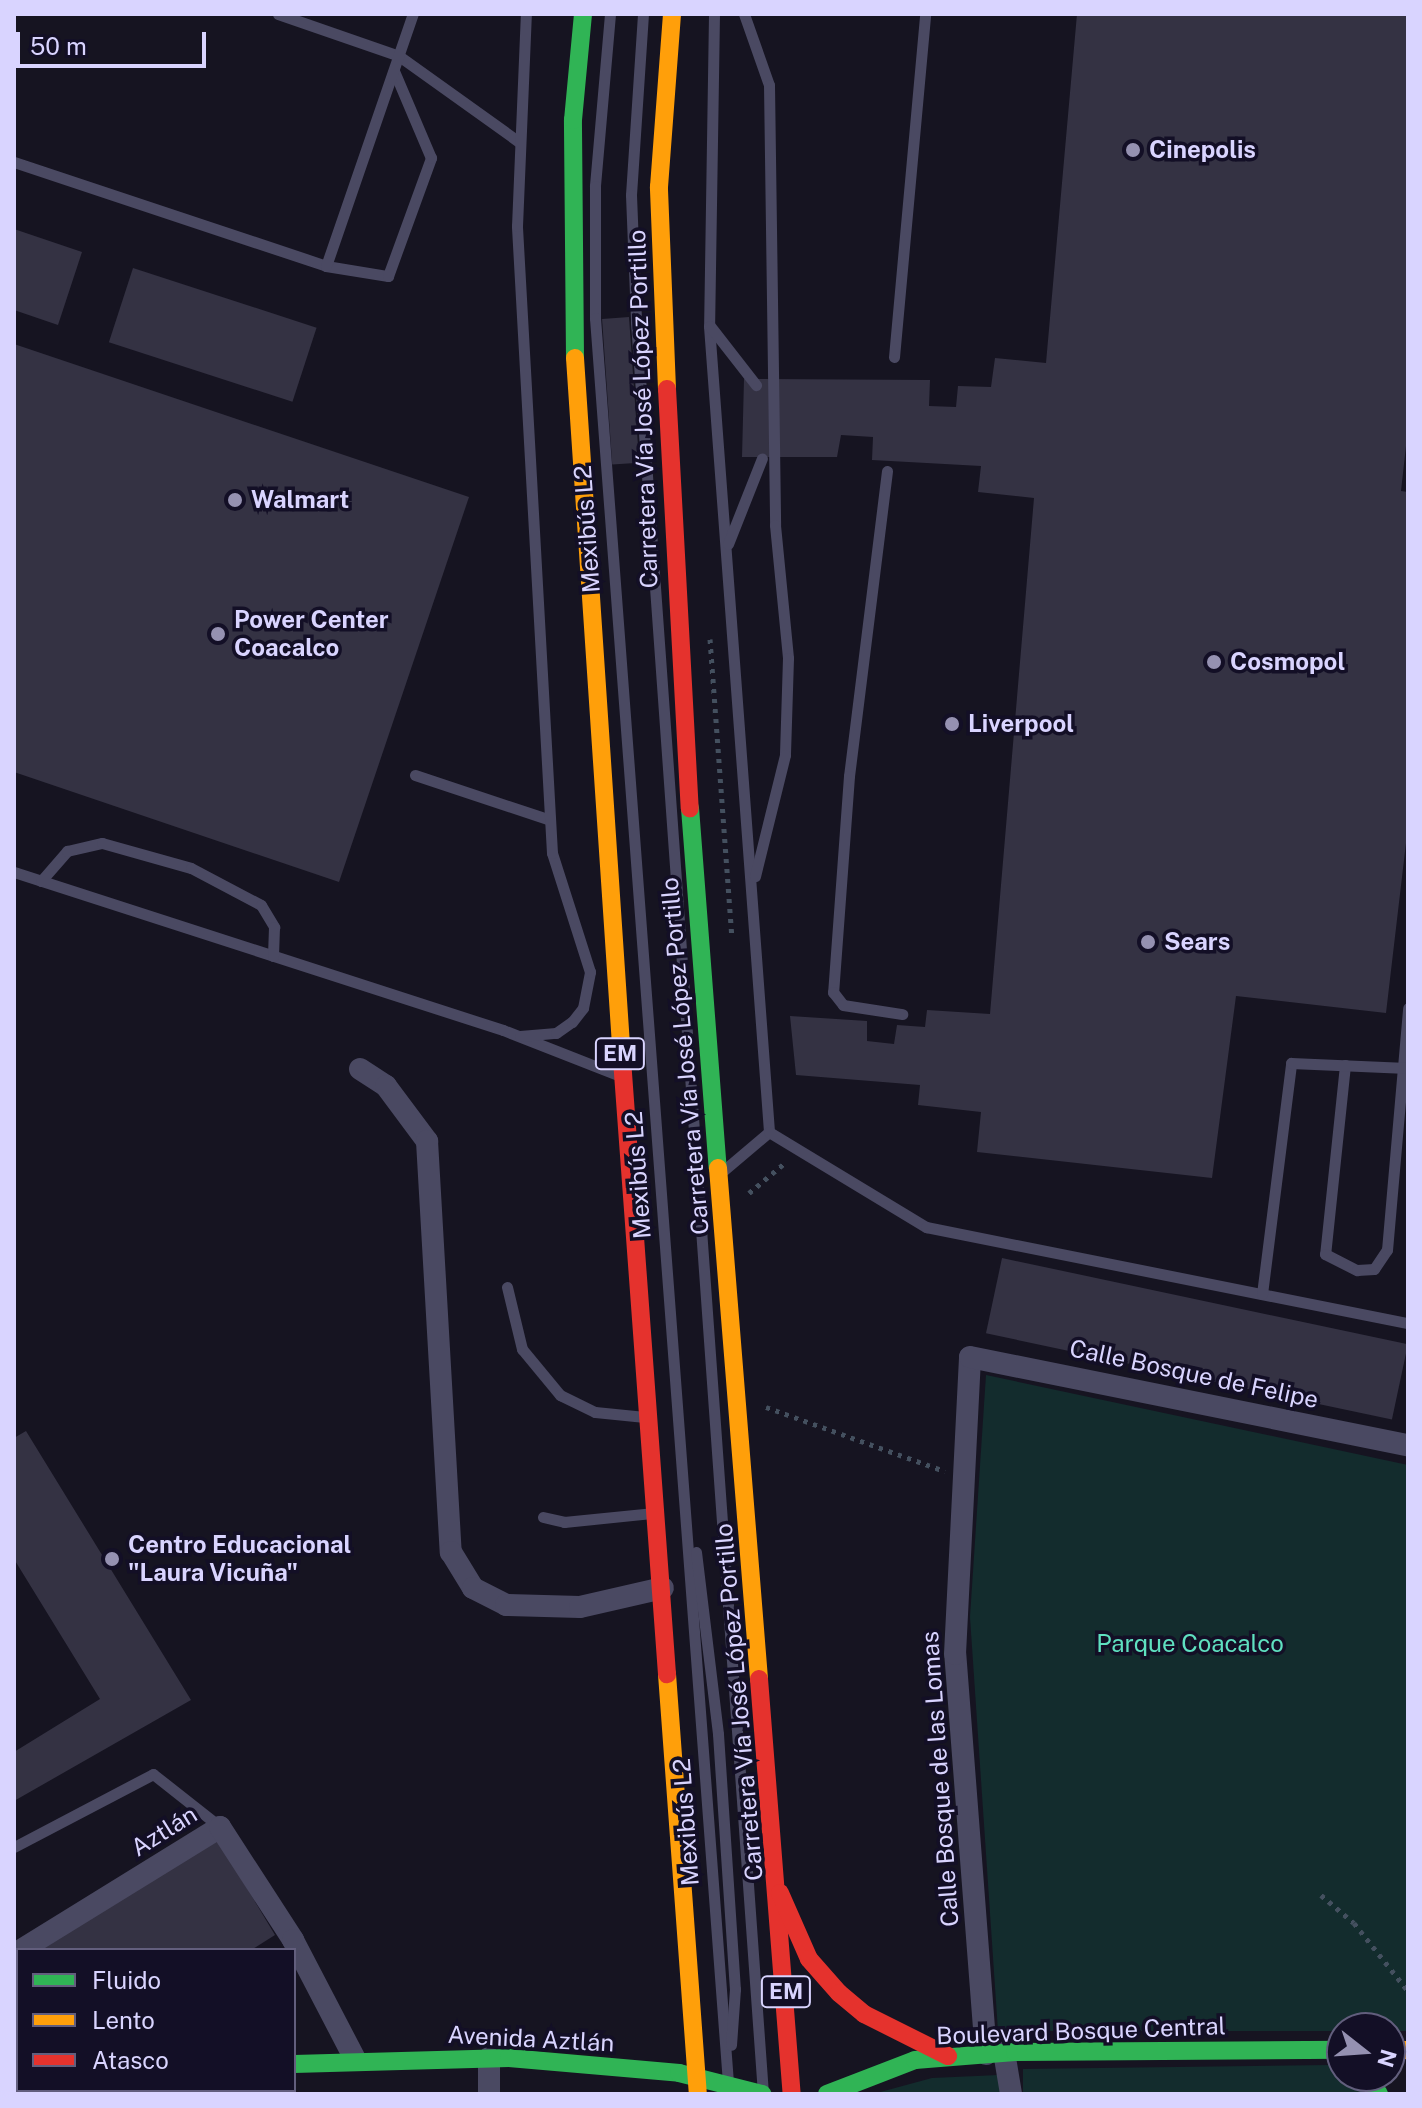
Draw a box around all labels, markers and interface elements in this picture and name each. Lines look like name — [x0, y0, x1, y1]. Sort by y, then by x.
scale bar — [20, 16, 210, 66]
text: 50 m — [30, 32, 87, 60]
place label: Cinepolis — [1149, 136, 1256, 164]
marker: Cinepolis — [1124, 141, 1142, 159]
street label: Carretera Vía José López Portillo — [622, 229, 664, 589]
street label: Mexibús L2 — [568, 464, 606, 594]
place label: Walmart — [251, 486, 349, 514]
marker: Walmart — [226, 491, 244, 509]
place label: Power Center Coacalco — [234, 606, 389, 662]
marker: Power Center Coacalco — [209, 625, 227, 643]
place label: Cosmopol — [1230, 648, 1345, 676]
marker: Cosmopol — [1205, 653, 1223, 671]
place label: Liverpool — [968, 710, 1074, 738]
marker: Liverpool — [943, 715, 961, 733]
street label: Carretera Vía José López Portillo — [655, 876, 715, 1236]
place label: Sears — [1164, 928, 1230, 956]
marker: Sears — [1139, 933, 1157, 951]
road number: EM — [594, 1036, 646, 1072]
street label: Mexibús L2 — [619, 1110, 657, 1240]
street label: Calle Bosque de Felipe — [1067, 1333, 1321, 1415]
street label: Carretera Vía José López Portillo — [709, 1522, 769, 1882]
place label: Centro Educacional "Laura Vicuña" — [128, 1531, 352, 1587]
marker: Centro Educacional "Laura Vicuña" — [103, 1550, 121, 1568]
street label: Calle Bosque de las Lomas — [915, 1630, 965, 1928]
park label: Parque Coacalco — [1096, 1630, 1284, 1658]
street label: Mexibús L2 — [667, 1757, 705, 1887]
street label: Aztlán — [126, 1800, 202, 1862]
legend — [16, 1948, 296, 2092]
text: Fluido — [92, 1966, 161, 1994]
road number: EM — [760, 1974, 812, 2010]
text: Lento — [92, 2006, 155, 2034]
street label: Boulevard Bosque Central — [936, 2012, 1226, 2050]
north arrow — [1326, 2012, 1406, 2092]
street label: Avenida Aztlán — [447, 2020, 615, 2058]
text: Atasco — [92, 2046, 169, 2074]
text: N — [1372, 2046, 1402, 2070]

